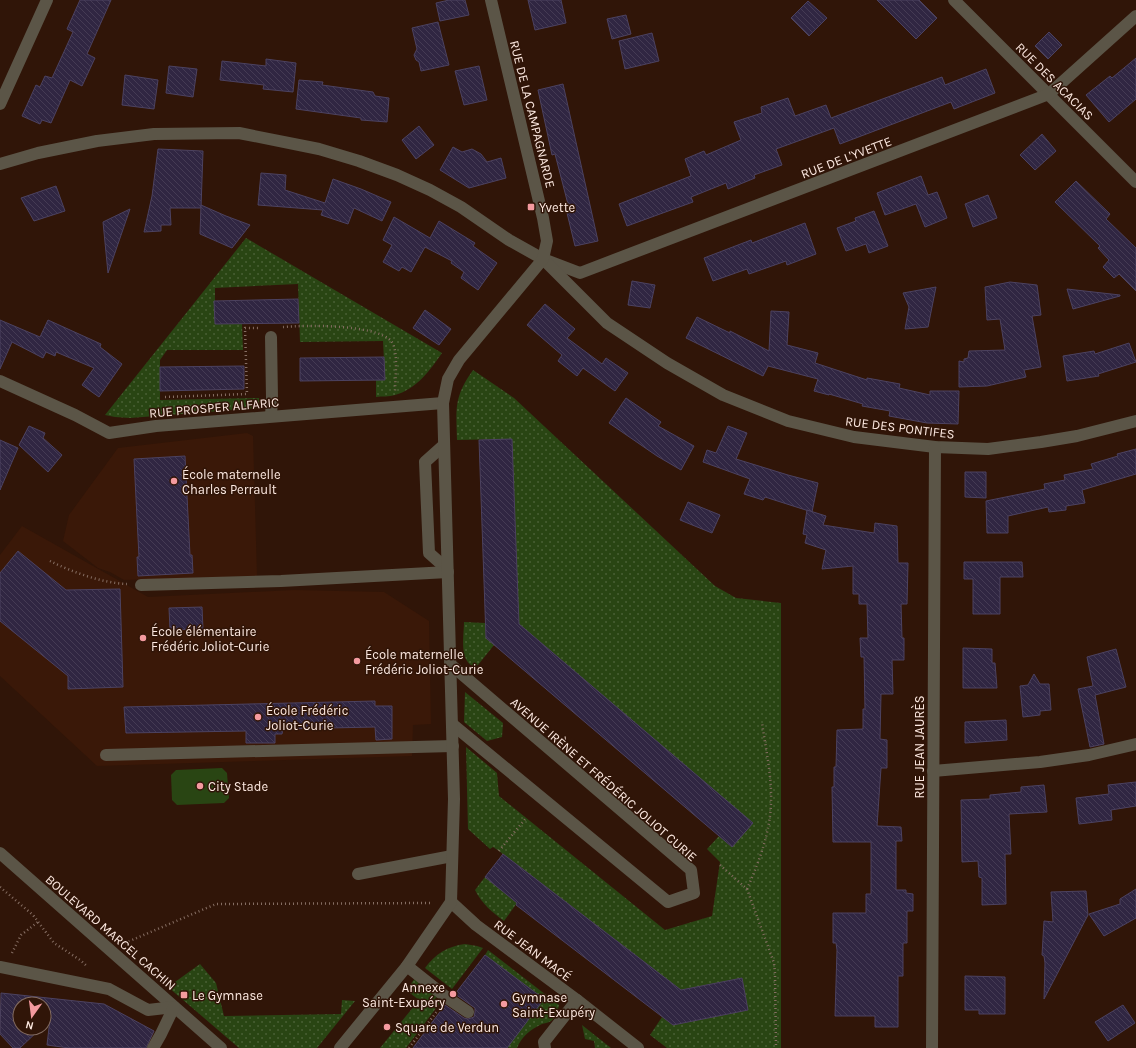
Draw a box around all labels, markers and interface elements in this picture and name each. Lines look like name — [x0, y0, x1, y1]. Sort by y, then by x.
street label: RUE DE LA CAMPAGNARDE — [507, 39, 558, 190]
street label: RUE DES ACACIAS — [1013, 39, 1097, 123]
street label: RUE DE L'YVETTE — [799, 133, 894, 182]
place label: Yvette — [539, 200, 576, 215]
marker: Yvette — [526, 202, 536, 212]
street label: RUE PROSPER ALFARIC — [148, 394, 280, 421]
street label: RUE DES PONTIFES — [844, 413, 956, 442]
place label: École maternelle Charles Perrault — [182, 465, 281, 497]
marker: École maternelle Charles Perrault — [169, 476, 179, 486]
place label: École élémentaire Frédéric Joliot-Curie — [151, 622, 270, 654]
marker: École élémentaire Frédéric Joliot-Curie — [138, 633, 148, 643]
place label: École maternelle Frédéric Joliot-Curie — [365, 645, 484, 677]
marker: École maternelle Frédéric Joliot-Curie — [352, 656, 362, 666]
street label: AVENUE IRÈNE ET FRÉDÉRIC JOLIOT CURIE — [507, 693, 701, 864]
street label: RUE JEAN JAURÈS — [910, 695, 927, 799]
place label: École Frédéric Joliot-Curie — [266, 701, 348, 733]
marker: École Frédéric Joliot-Curie — [253, 712, 263, 722]
place label: City Stade — [208, 779, 268, 794]
marker: City Stade — [195, 781, 205, 791]
street label: BOULEVARD MARCEL CACHIN — [42, 872, 179, 993]
street label: RUE JEAN MACÉ — [491, 915, 575, 984]
place label: Annexe Saint-Exupéry — [362, 980, 445, 1010]
place label: Le Gymnase — [192, 988, 263, 1003]
marker: Annexe Saint-Exupéry — [448, 989, 458, 999]
marker: Le Gymnase — [179, 990, 189, 1000]
place label: Gymnase Saint-Exupéry — [512, 990, 595, 1020]
north arrow — [12, 996, 52, 1036]
marker: Gymnase Saint-Exupéry — [499, 999, 509, 1009]
text: N — [24, 1018, 35, 1032]
place label: Square de Verdun — [395, 1020, 499, 1036]
marker: Square de Verdun — [382, 1022, 392, 1032]

